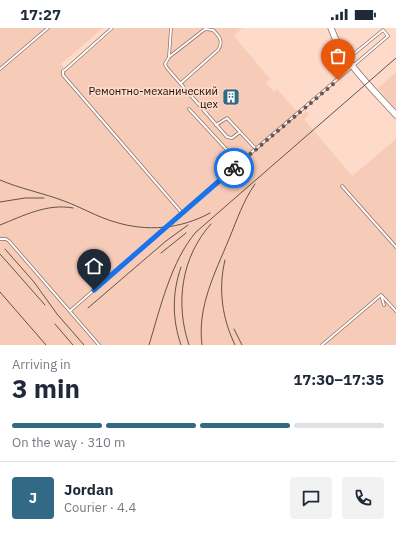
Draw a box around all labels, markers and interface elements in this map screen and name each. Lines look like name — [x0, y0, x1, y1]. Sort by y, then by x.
text: 17:27 — [20, 5, 61, 24]
pin — [321, 39, 355, 80]
icon: bag — [327, 45, 349, 67]
place label: Ремонтно-механический цех — [89, 84, 218, 111]
building icon: Ремонтно-механический цех — [221, 87, 241, 107]
courier — [214, 148, 254, 188]
icon: bike — [223, 157, 245, 179]
pin — [77, 249, 111, 290]
icon: home — [83, 255, 105, 277]
text: Arriving in — [12, 356, 71, 373]
text: 17:30–17:35 — [293, 370, 384, 389]
text: 3 min — [12, 371, 80, 405]
text: On the way · 310 m — [12, 434, 125, 451]
button: chat — [290, 477, 332, 519]
button: phone — [342, 477, 384, 519]
text: Jordan — [64, 480, 113, 499]
text: J — [29, 488, 37, 507]
text: Courier · 4.4 — [64, 499, 136, 516]

